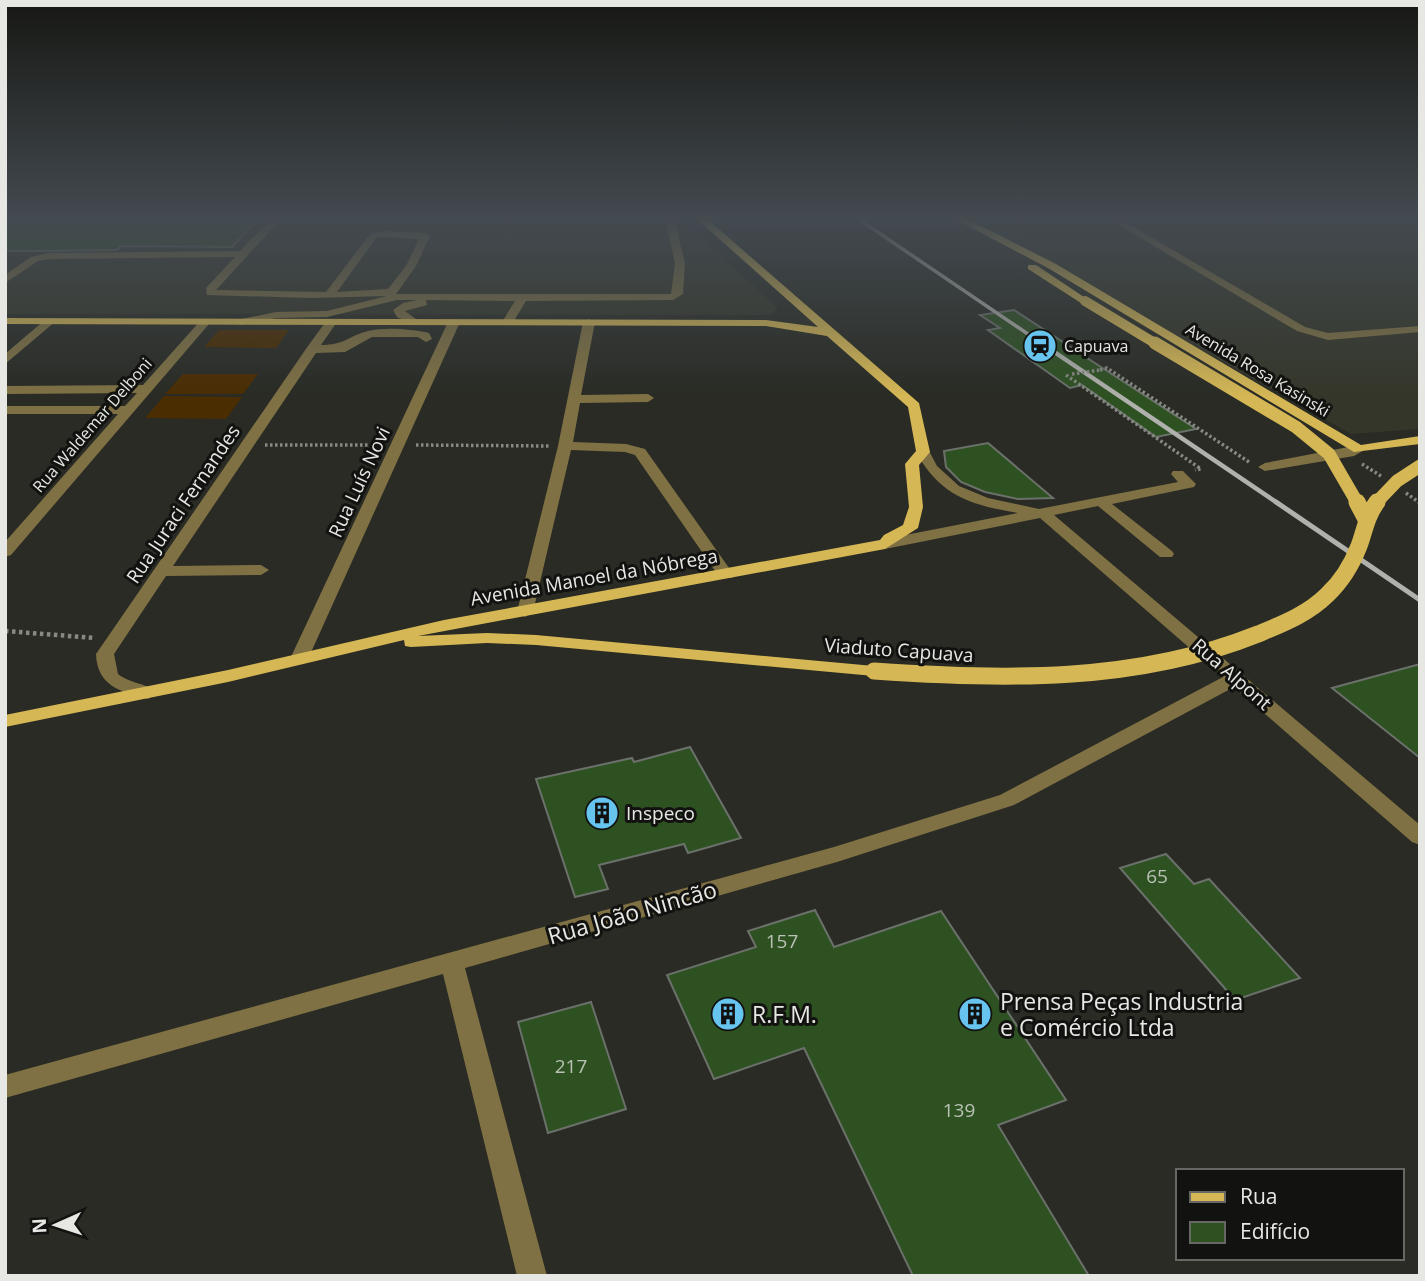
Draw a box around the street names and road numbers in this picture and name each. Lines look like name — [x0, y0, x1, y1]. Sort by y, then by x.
street label: Avenida Rosa Kasinski — [1182, 318, 1334, 422]
street label: Rua Waldemar Delboni — [27, 353, 157, 497]
street label: Rua Juraci Fernandes — [120, 420, 246, 588]
street label: Rua Luís Novi — [322, 422, 396, 542]
street label: Avenida Manoel da Nóbrega — [468, 542, 720, 612]
street label: Viaduto Capuava — [824, 632, 974, 668]
street label: Rua Alpont — [1187, 632, 1277, 716]
street label: Rua João Nincão — [544, 873, 720, 951]

